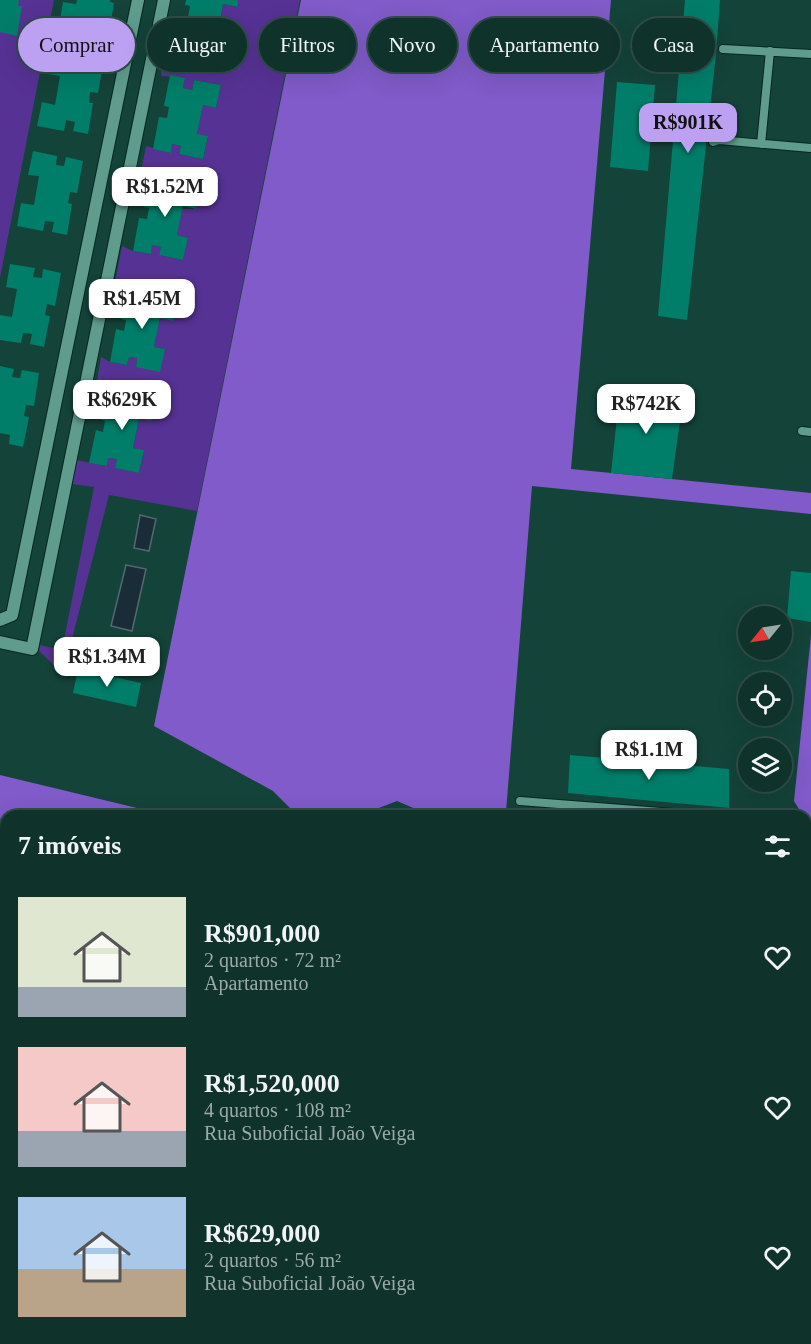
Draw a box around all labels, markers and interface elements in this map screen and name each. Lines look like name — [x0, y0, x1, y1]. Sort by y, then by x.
chip: Comprar — [18, 18, 135, 72]
chip: Alugar — [147, 18, 247, 72]
chip: Filtros — [259, 18, 356, 72]
chip: Novo — [368, 18, 457, 72]
chip: Apartamento — [469, 18, 620, 72]
chip: Casa — [632, 18, 715, 72]
pin: R$901K — [639, 103, 737, 154]
text: R$901K — [653, 111, 723, 133]
pin: R$1.52M — [110, 167, 220, 218]
text: R$1.52M — [126, 175, 204, 197]
pin: R$1.45M — [87, 279, 197, 330]
text: R$1.45M — [103, 287, 181, 309]
pin: R$629K — [73, 380, 171, 431]
pin: R$742K — [597, 384, 695, 435]
text: R$629K — [87, 388, 157, 410]
text: R$742K — [611, 392, 681, 414]
north arrow — [738, 606, 792, 660]
map controls — [738, 606, 792, 792]
pin: R$1.34M — [52, 637, 162, 688]
text: R$1.34M — [68, 645, 146, 667]
button: locate — [738, 672, 792, 726]
pin: R$1.1M — [600, 730, 698, 781]
text: R$1.1M — [615, 738, 683, 760]
button: layers — [738, 738, 792, 792]
icon: filters — [761, 830, 794, 863]
text: 7 imóveis — [18, 831, 121, 860]
text: R$901,000 — [204, 919, 320, 948]
icon: home — [66, 921, 138, 993]
icon: heart — [761, 941, 794, 974]
text: 2 quartos · 72 m² — [204, 949, 341, 971]
text: Apartamento — [204, 972, 308, 994]
text: R$1,520,000 — [204, 1069, 340, 1098]
icon: home — [66, 1071, 138, 1143]
icon: heart — [761, 1091, 794, 1124]
text: 4 quartos · 108 m² — [204, 1099, 351, 1121]
text: Rua Suboficial João Veiga — [204, 1122, 415, 1144]
text: R$629,000 — [204, 1219, 320, 1248]
icon: home — [66, 1221, 138, 1293]
icon: heart — [761, 1241, 794, 1274]
text: 2 quartos · 56 m² — [204, 1249, 341, 1271]
text: Rua Suboficial João Veiga — [204, 1272, 415, 1294]

